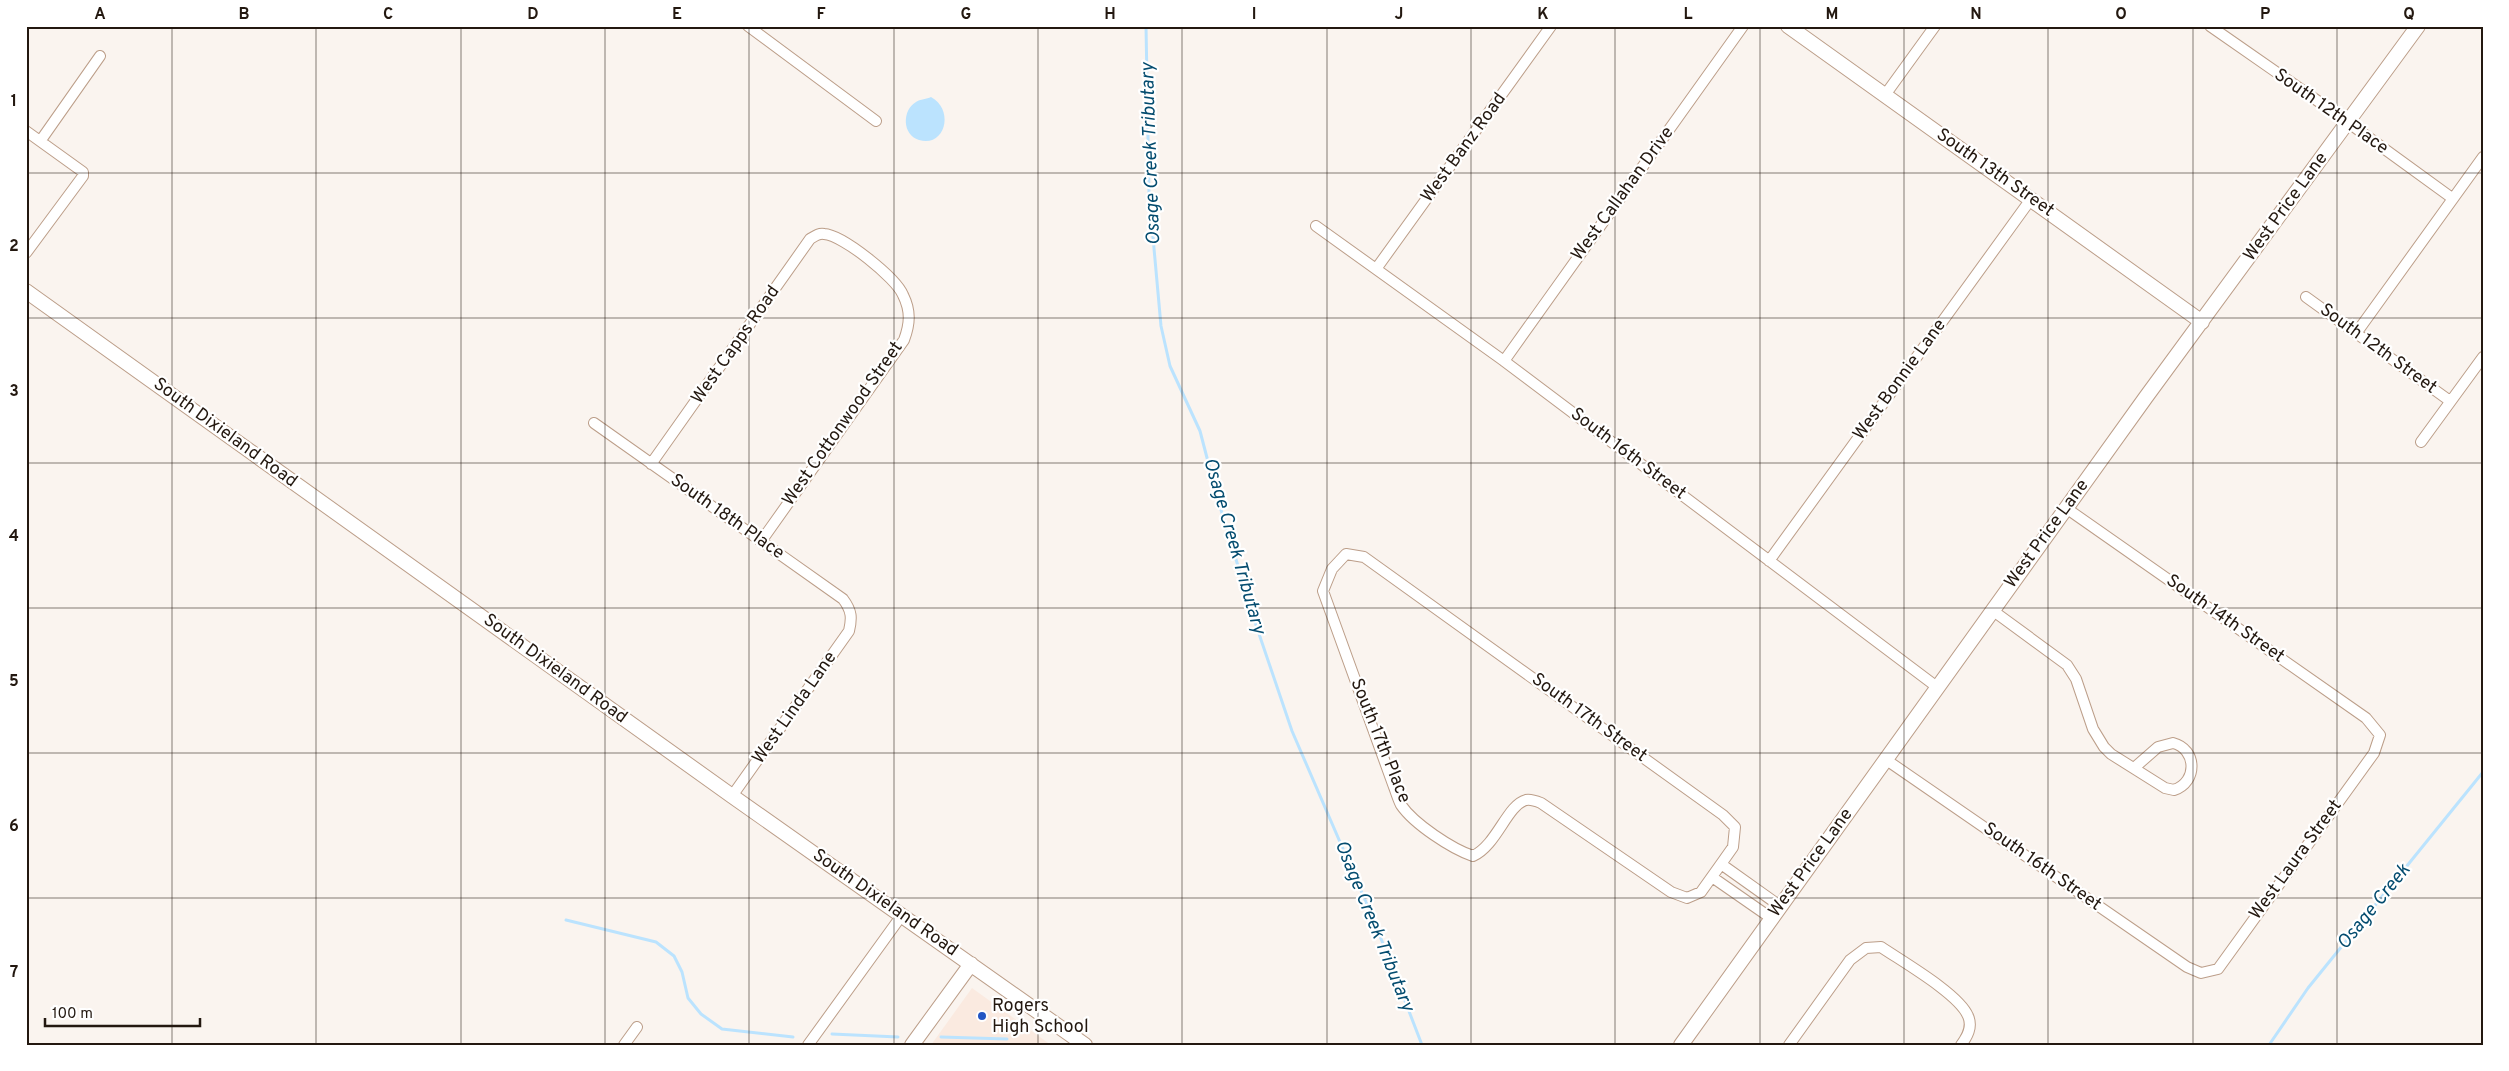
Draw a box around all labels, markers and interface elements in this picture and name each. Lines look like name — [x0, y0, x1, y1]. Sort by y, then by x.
text: A — [94, 5, 106, 25]
text: B — [238, 5, 250, 25]
text: C — [383, 5, 393, 25]
text: D — [527, 5, 539, 25]
text: E — [672, 5, 682, 25]
text: F — [816, 5, 826, 25]
text: G — [961, 5, 971, 25]
text: H — [1104, 5, 1116, 25]
text: I — [1252, 5, 1256, 25]
text: J — [1395, 5, 1403, 25]
text: K — [1537, 5, 1549, 25]
text: L — [1683, 5, 1693, 25]
text: M — [1826, 5, 1838, 25]
text: N — [1970, 5, 1982, 25]
text: O — [2115, 5, 2127, 25]
text: P — [2260, 5, 2270, 25]
text: Q — [2403, 5, 2415, 25]
water label: Osage Creek Tributary — [1136, 61, 1166, 246]
street label: South 12th Place — [2269, 64, 2393, 160]
street label: West Banz Road — [1416, 89, 1512, 207]
text: 1 — [11, 92, 17, 112]
street label: West Callahan Drive — [1567, 122, 1679, 266]
street label: South 13th Street — [1931, 124, 2059, 222]
street label: West Price Lane — [2239, 148, 2333, 266]
text: 2 — [9, 237, 19, 257]
street label: West Capps Road — [687, 281, 785, 409]
street label: South 12th Street — [2315, 299, 2441, 399]
street label: West Bonnie Lane — [1848, 315, 1952, 445]
street label: West Cottonwood Street — [778, 337, 908, 511]
street label: South Dixieland Road — [148, 373, 302, 493]
text: 3 — [9, 382, 19, 402]
street label: South 16th Street — [1565, 403, 1691, 505]
water label: Osage Creek Tributary — [1197, 455, 1271, 638]
street label: South 18th Place — [665, 469, 789, 565]
street label: West Price Lane — [2000, 475, 2094, 593]
text: 4 — [9, 527, 19, 547]
street label: South 14th Street — [2161, 570, 2289, 668]
street label: South Dixieland Road — [478, 609, 632, 729]
street label: West Linda Lane — [748, 647, 842, 769]
street label: South 17th Street — [1527, 668, 1651, 768]
text: 5 — [9, 672, 19, 692]
street label: South 17th Place — [1345, 675, 1415, 807]
street label: West Laura Street — [2245, 795, 2347, 925]
street label: West Price Lane — [1764, 804, 1858, 922]
text: 6 — [9, 817, 19, 837]
street label: South 16th Street — [1978, 818, 2106, 916]
water label: Osage Creek Tributary — [1329, 837, 1420, 1016]
street label: South Dixieland Road — [808, 844, 962, 962]
water label: Osage Creek — [2332, 859, 2416, 955]
text: 7 — [10, 963, 18, 983]
place label: Rogers High School — [992, 995, 1089, 1039]
scale bar — [45, 996, 200, 1028]
text: 100 m — [52, 1005, 93, 1024]
marker: Rogers High School — [976, 1010, 988, 1022]

